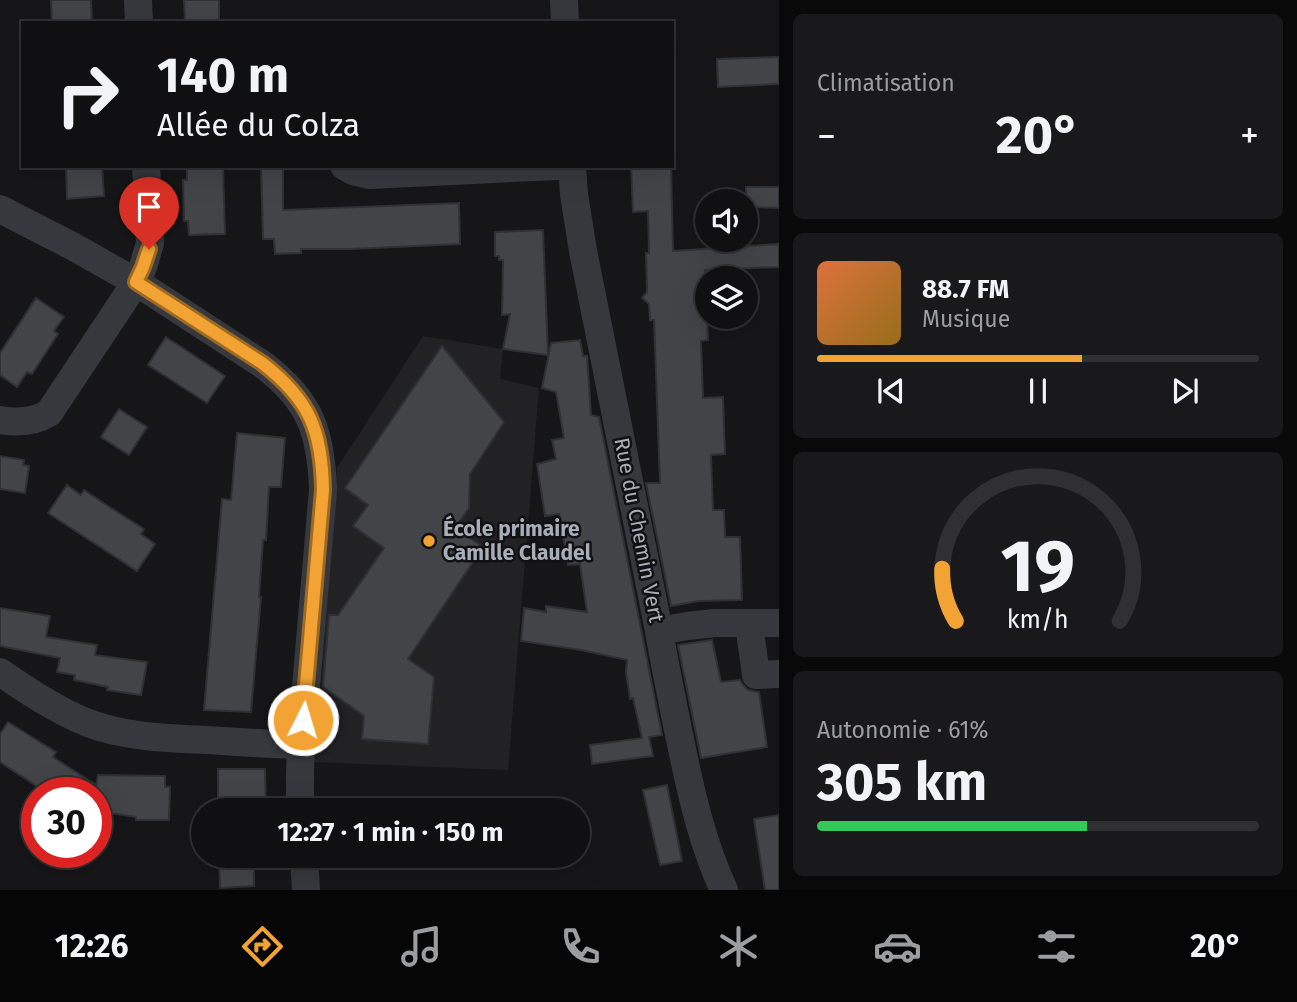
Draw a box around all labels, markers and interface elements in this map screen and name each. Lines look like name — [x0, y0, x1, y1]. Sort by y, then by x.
text: 140 m — [157, 46, 289, 105]
icon: right — [42, 49, 133, 140]
text: Climatisation — [817, 69, 955, 97]
text: 20° — [996, 104, 1080, 167]
text: Allée du Colza — [157, 106, 360, 144]
text: − — [817, 113, 836, 159]
text: + — [1240, 113, 1259, 159]
pin — [119, 177, 179, 249]
icon: arrive — [130, 188, 168, 226]
map controls — [695, 189, 758, 329]
button: sound — [695, 189, 758, 252]
button: layers — [695, 266, 758, 329]
text: 88.7 FM — [922, 274, 1009, 305]
text: Musique — [922, 305, 1010, 333]
icon: previous — [872, 372, 910, 410]
icon: pause — [1019, 372, 1057, 410]
icon: next — [1166, 372, 1204, 410]
street label: Rue du Chemin Vert — [608, 435, 670, 625]
place label: École primaire Camille Claudel — [443, 515, 592, 566]
text: 19 — [1001, 523, 1075, 610]
marker: École primaire Camille Claudel — [421, 533, 437, 549]
text: km/h — [1007, 604, 1069, 634]
position arrow — [266, 683, 340, 757]
text: Autonomie · 61% — [817, 716, 988, 744]
text: 305 km — [817, 751, 987, 814]
speed limit sign: 30 — [21, 777, 112, 868]
text: 12:27 · 1 min · 150 m — [277, 817, 504, 848]
icon: directions — [238, 922, 287, 971]
icon: music — [397, 922, 446, 971]
icon: phone — [556, 922, 605, 971]
icon: climate — [714, 922, 763, 971]
icon: car — [873, 922, 922, 971]
icon: filters — [1032, 922, 1081, 971]
text: 12:26 — [55, 927, 129, 965]
text: 20° — [1190, 927, 1242, 965]

